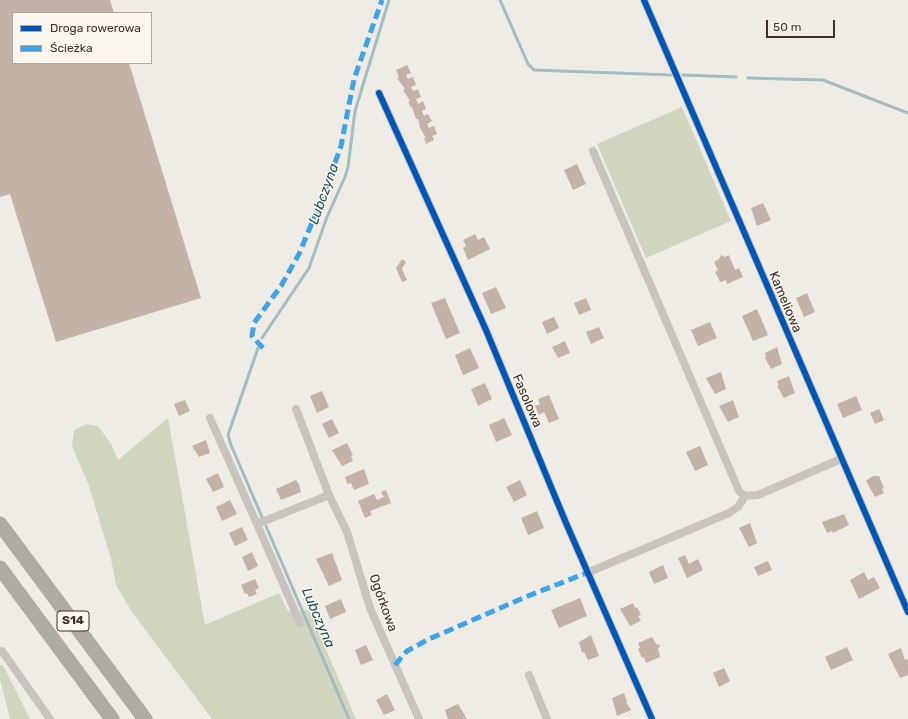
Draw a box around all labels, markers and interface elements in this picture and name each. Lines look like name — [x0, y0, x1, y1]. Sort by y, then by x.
legend — [12, 12, 152, 64]
scale bar — [768, 12, 837, 38]
text: 50 m — [773, 20, 801, 34]
text: Droga rowerowa — [50, 21, 141, 35]
text: Ścieżka — [50, 41, 93, 55]
water label: Lubczyna — [305, 161, 343, 227]
street label: Kameliowa — [765, 269, 805, 335]
street label: Fasolowa — [509, 372, 545, 430]
street label: Ogórkowa — [365, 572, 401, 634]
water label: Lubczyna — [298, 585, 338, 651]
road number: S14 — [57, 611, 89, 631]

